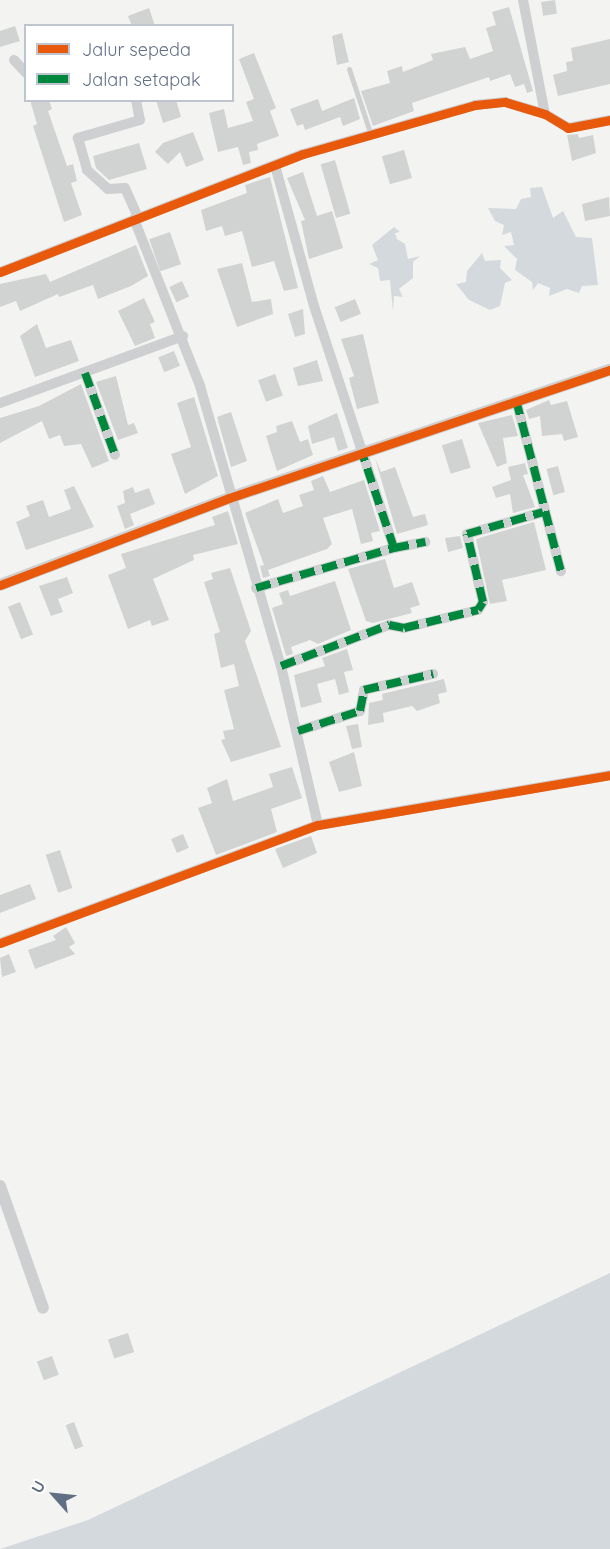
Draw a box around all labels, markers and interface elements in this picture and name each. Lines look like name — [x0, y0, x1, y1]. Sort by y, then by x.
legend — [24, 24, 234, 102]
text: Jalur sepeda — [82, 38, 191, 61]
text: Jalan setapak — [82, 68, 201, 91]
north arrow — [24, 1465, 84, 1525]
text: U — [26, 1477, 49, 1496]

